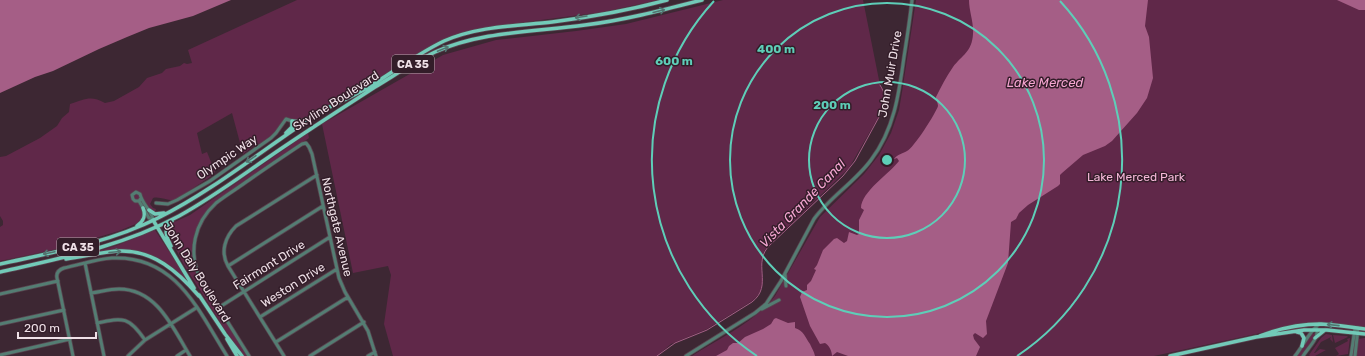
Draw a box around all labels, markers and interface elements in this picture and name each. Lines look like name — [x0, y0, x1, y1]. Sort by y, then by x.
one-way arrow — [653, 7, 666, 14]
one-way arrow — [575, 14, 588, 22]
street label: John Muir Drive — [875, 29, 905, 118]
text: 400 m — [757, 42, 795, 56]
one-way arrow — [436, 45, 448, 52]
text: 600 m — [655, 54, 693, 68]
road number: CA 35 — [392, 55, 434, 73]
street label: Skyline Boulevard — [291, 68, 381, 134]
water label: Lake Merced — [1007, 75, 1083, 90]
text: 200 m — [813, 98, 851, 112]
street label: Olympic Way — [194, 131, 260, 182]
centre of rings — [880, 153, 894, 167]
one-way arrow — [245, 155, 256, 163]
water label: Vista Grande Canal — [756, 156, 849, 251]
park label: Lake Merced Park — [1087, 170, 1186, 184]
street label: Northgate Avenue — [319, 176, 355, 278]
street label: John Daly Boulevard — [161, 219, 233, 325]
street label: Fairmont Drive — [231, 237, 308, 293]
road number: CA 35 — [57, 238, 99, 256]
one-way arrow — [108, 248, 121, 255]
one-way arrow — [43, 250, 56, 258]
street label: Weston Drive — [258, 260, 328, 310]
scale bar — [18, 314, 96, 340]
text: 200 m — [24, 321, 60, 335]
one-way arrow — [1327, 322, 1340, 329]

